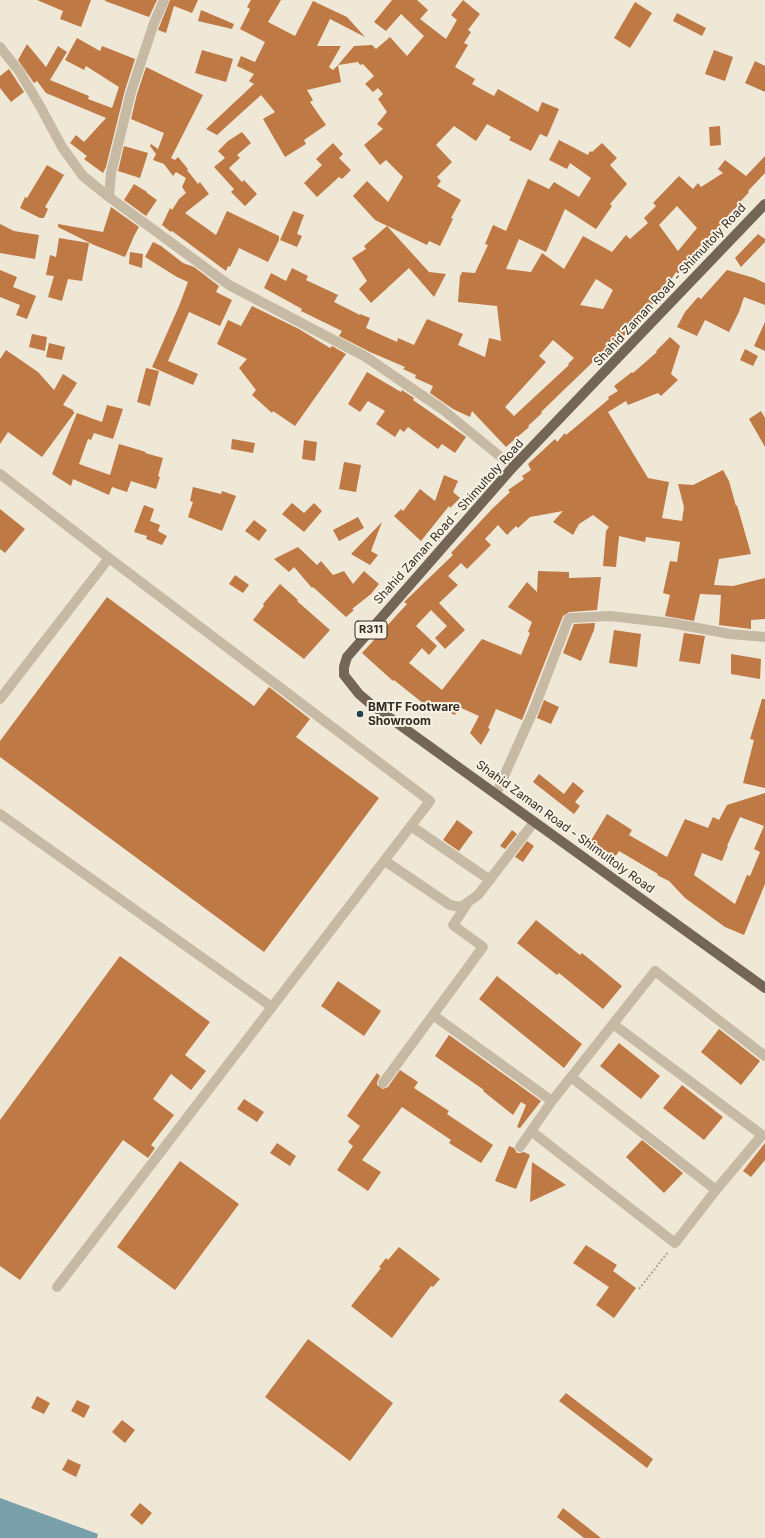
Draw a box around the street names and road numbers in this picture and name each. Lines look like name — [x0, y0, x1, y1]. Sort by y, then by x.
street label: Shahid Zaman Road - Shimultoly Road — [591, 201, 749, 369]
street label: Shahid Zaman Road - Shimultoly Road — [371, 437, 527, 607]
road number: R311 — [355, 621, 387, 639]
street label: Shahid Zaman Road - Shimultoly Road — [473, 757, 657, 897]

